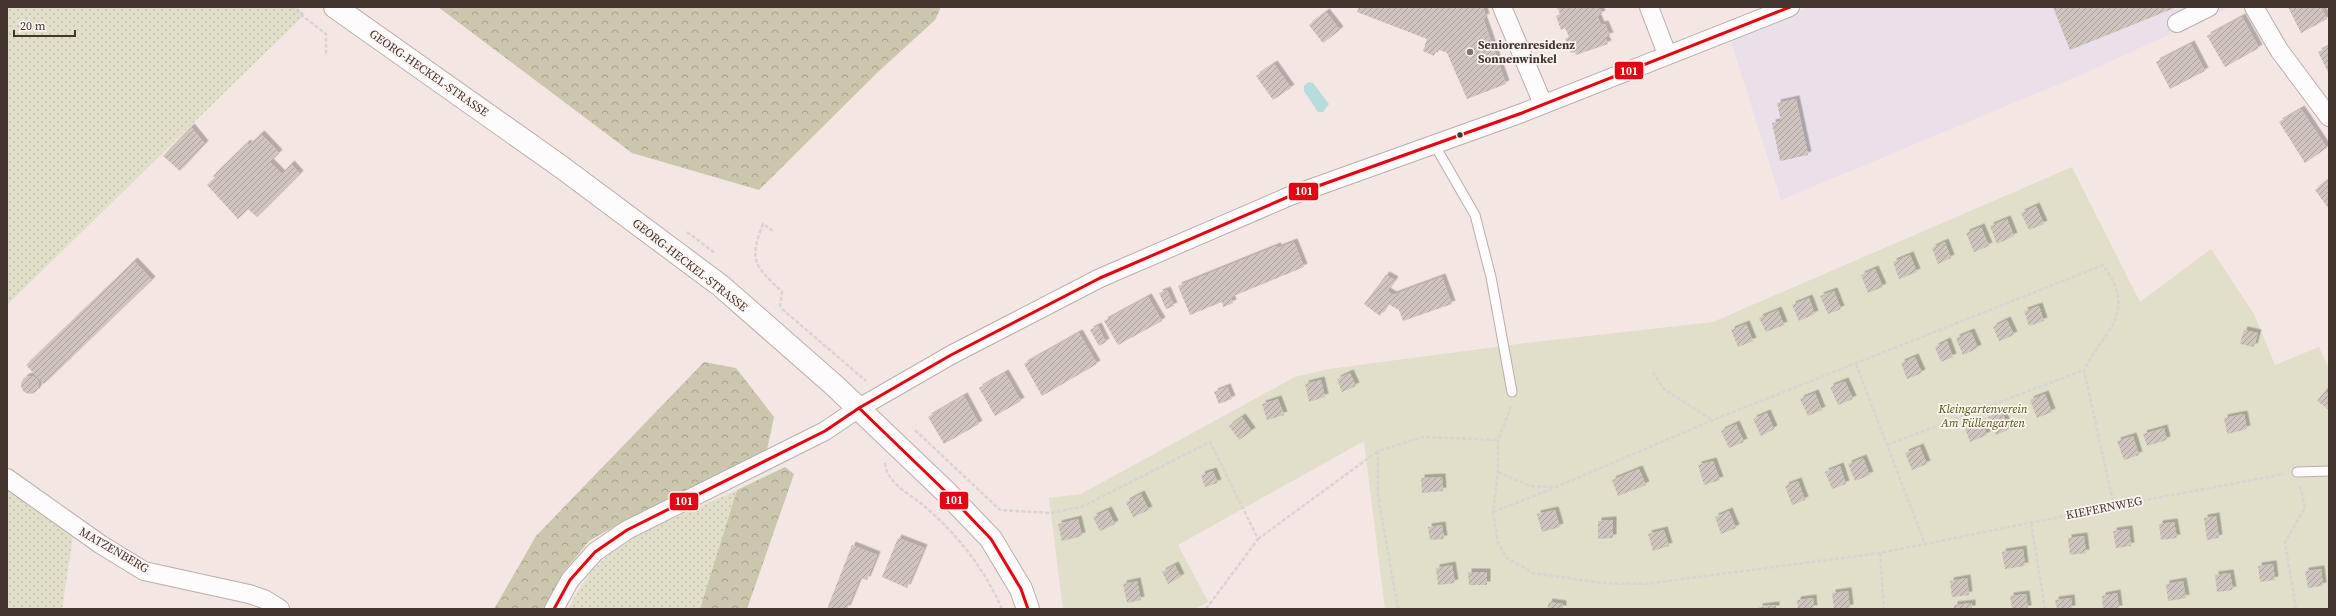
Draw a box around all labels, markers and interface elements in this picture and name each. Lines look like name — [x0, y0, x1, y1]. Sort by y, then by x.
scale bar — [14, 12, 75, 38]
text: 20 m — [20, 18, 46, 34]
street label: GEORG-HECKEL-STRASSE — [366, 26, 492, 120]
place label: Seniorenresidenz Sonnenwinkel — [1478, 37, 1575, 67]
marker: Seniorenresidenz Sonnenwinkel — [1465, 47, 1475, 57]
line badge: 101 — [1614, 61, 1644, 80]
text: 101 — [1620, 64, 1638, 79]
unlabelled marker — [1455, 130, 1465, 140]
line badge: 101 — [1288, 182, 1319, 201]
text: 101 — [1295, 184, 1313, 199]
street label: GEORG-HECKEL-STRASSE — [629, 215, 751, 315]
park label: Kleingartenverein Am Füllengarten — [1937, 401, 2028, 431]
line badge: 101 — [939, 491, 969, 510]
line badge: 101 — [669, 492, 699, 511]
text: 101 — [945, 493, 963, 508]
street label: KIEFERNWEG — [2065, 493, 2143, 523]
text: 101 — [675, 494, 693, 509]
street label: MATZENBERG — [76, 524, 152, 576]

